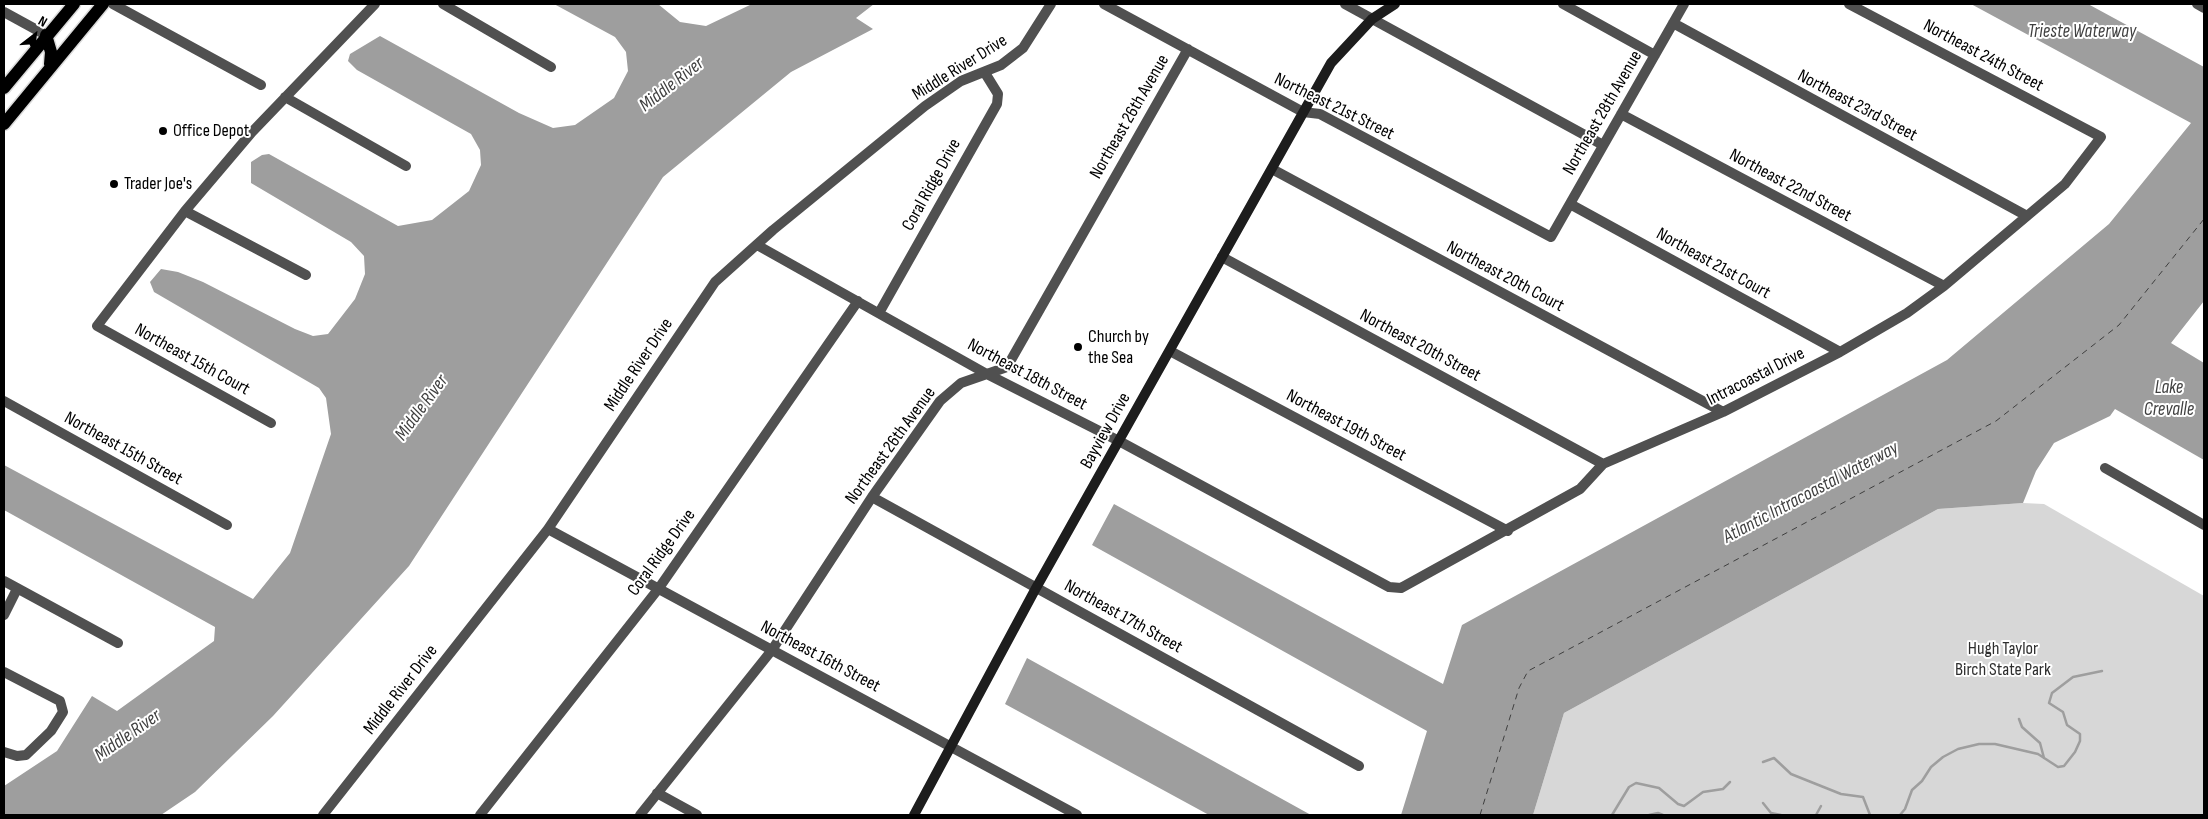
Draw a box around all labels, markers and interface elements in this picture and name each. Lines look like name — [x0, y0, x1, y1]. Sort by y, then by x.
north arrow — [10, 10, 60, 60]
text: N — [35, 12, 50, 31]
street label: Northeast 24th Street — [1919, 15, 2047, 97]
water label: Trieste Waterway — [2028, 21, 2136, 43]
street label: Middle River Drive — [909, 30, 1011, 106]
street label: Northeast 28th Avenue — [1559, 47, 1647, 179]
street label: Northeast 26th Avenue — [1086, 51, 1174, 183]
water label: Middle River — [635, 53, 709, 117]
street label: Northeast 23rd Street — [1793, 65, 1921, 147]
street label: Northeast 21st Street — [1270, 69, 1398, 145]
place label: Office Depot — [173, 120, 249, 142]
marker: Office Depot — [157, 125, 169, 137]
street label: Coral Ridge Drive — [898, 135, 966, 235]
street label: Northeast 22nd Street — [1725, 145, 1855, 227]
place label: Trader Joe's — [124, 173, 192, 195]
marker: Trader Joe's — [108, 178, 120, 190]
street label: Northeast 21st Court — [1652, 224, 1774, 304]
street label: Northeast 20th Court — [1442, 237, 1568, 317]
street label: Northeast 20th Street — [1356, 305, 1484, 387]
street label: Middle River Drive — [600, 314, 678, 416]
street label: Northeast 15th Court — [131, 319, 253, 401]
place label: Church by the Sea — [1088, 326, 1149, 368]
street label: Northeast 18th Street — [963, 334, 1091, 416]
marker: Church by the Sea — [1072, 341, 1084, 353]
street label: Intracoastal Drive — [1704, 343, 1808, 411]
water label: Middle River — [391, 371, 453, 445]
water label: Lake Crevalle — [2144, 377, 2194, 421]
street label: Northeast 26th Avenue — [841, 383, 941, 509]
street label: Northeast 19th Street — [1282, 385, 1410, 467]
street label: Bayview Drive — [1076, 389, 1136, 473]
street label: Northeast 15th Street — [60, 408, 186, 490]
water label: Atlantic Intracoastal Waterway — [1719, 437, 1903, 549]
street label: Coral Ridge Drive — [623, 505, 701, 601]
street label: Northeast 17th Street — [1060, 576, 1186, 658]
street label: Northeast 16th Street — [756, 616, 884, 698]
park label: Hugh Taylor Birch State Park — [1955, 638, 2051, 681]
street label: Middle River Drive — [359, 641, 443, 739]
water label: Middle River — [90, 705, 166, 767]

